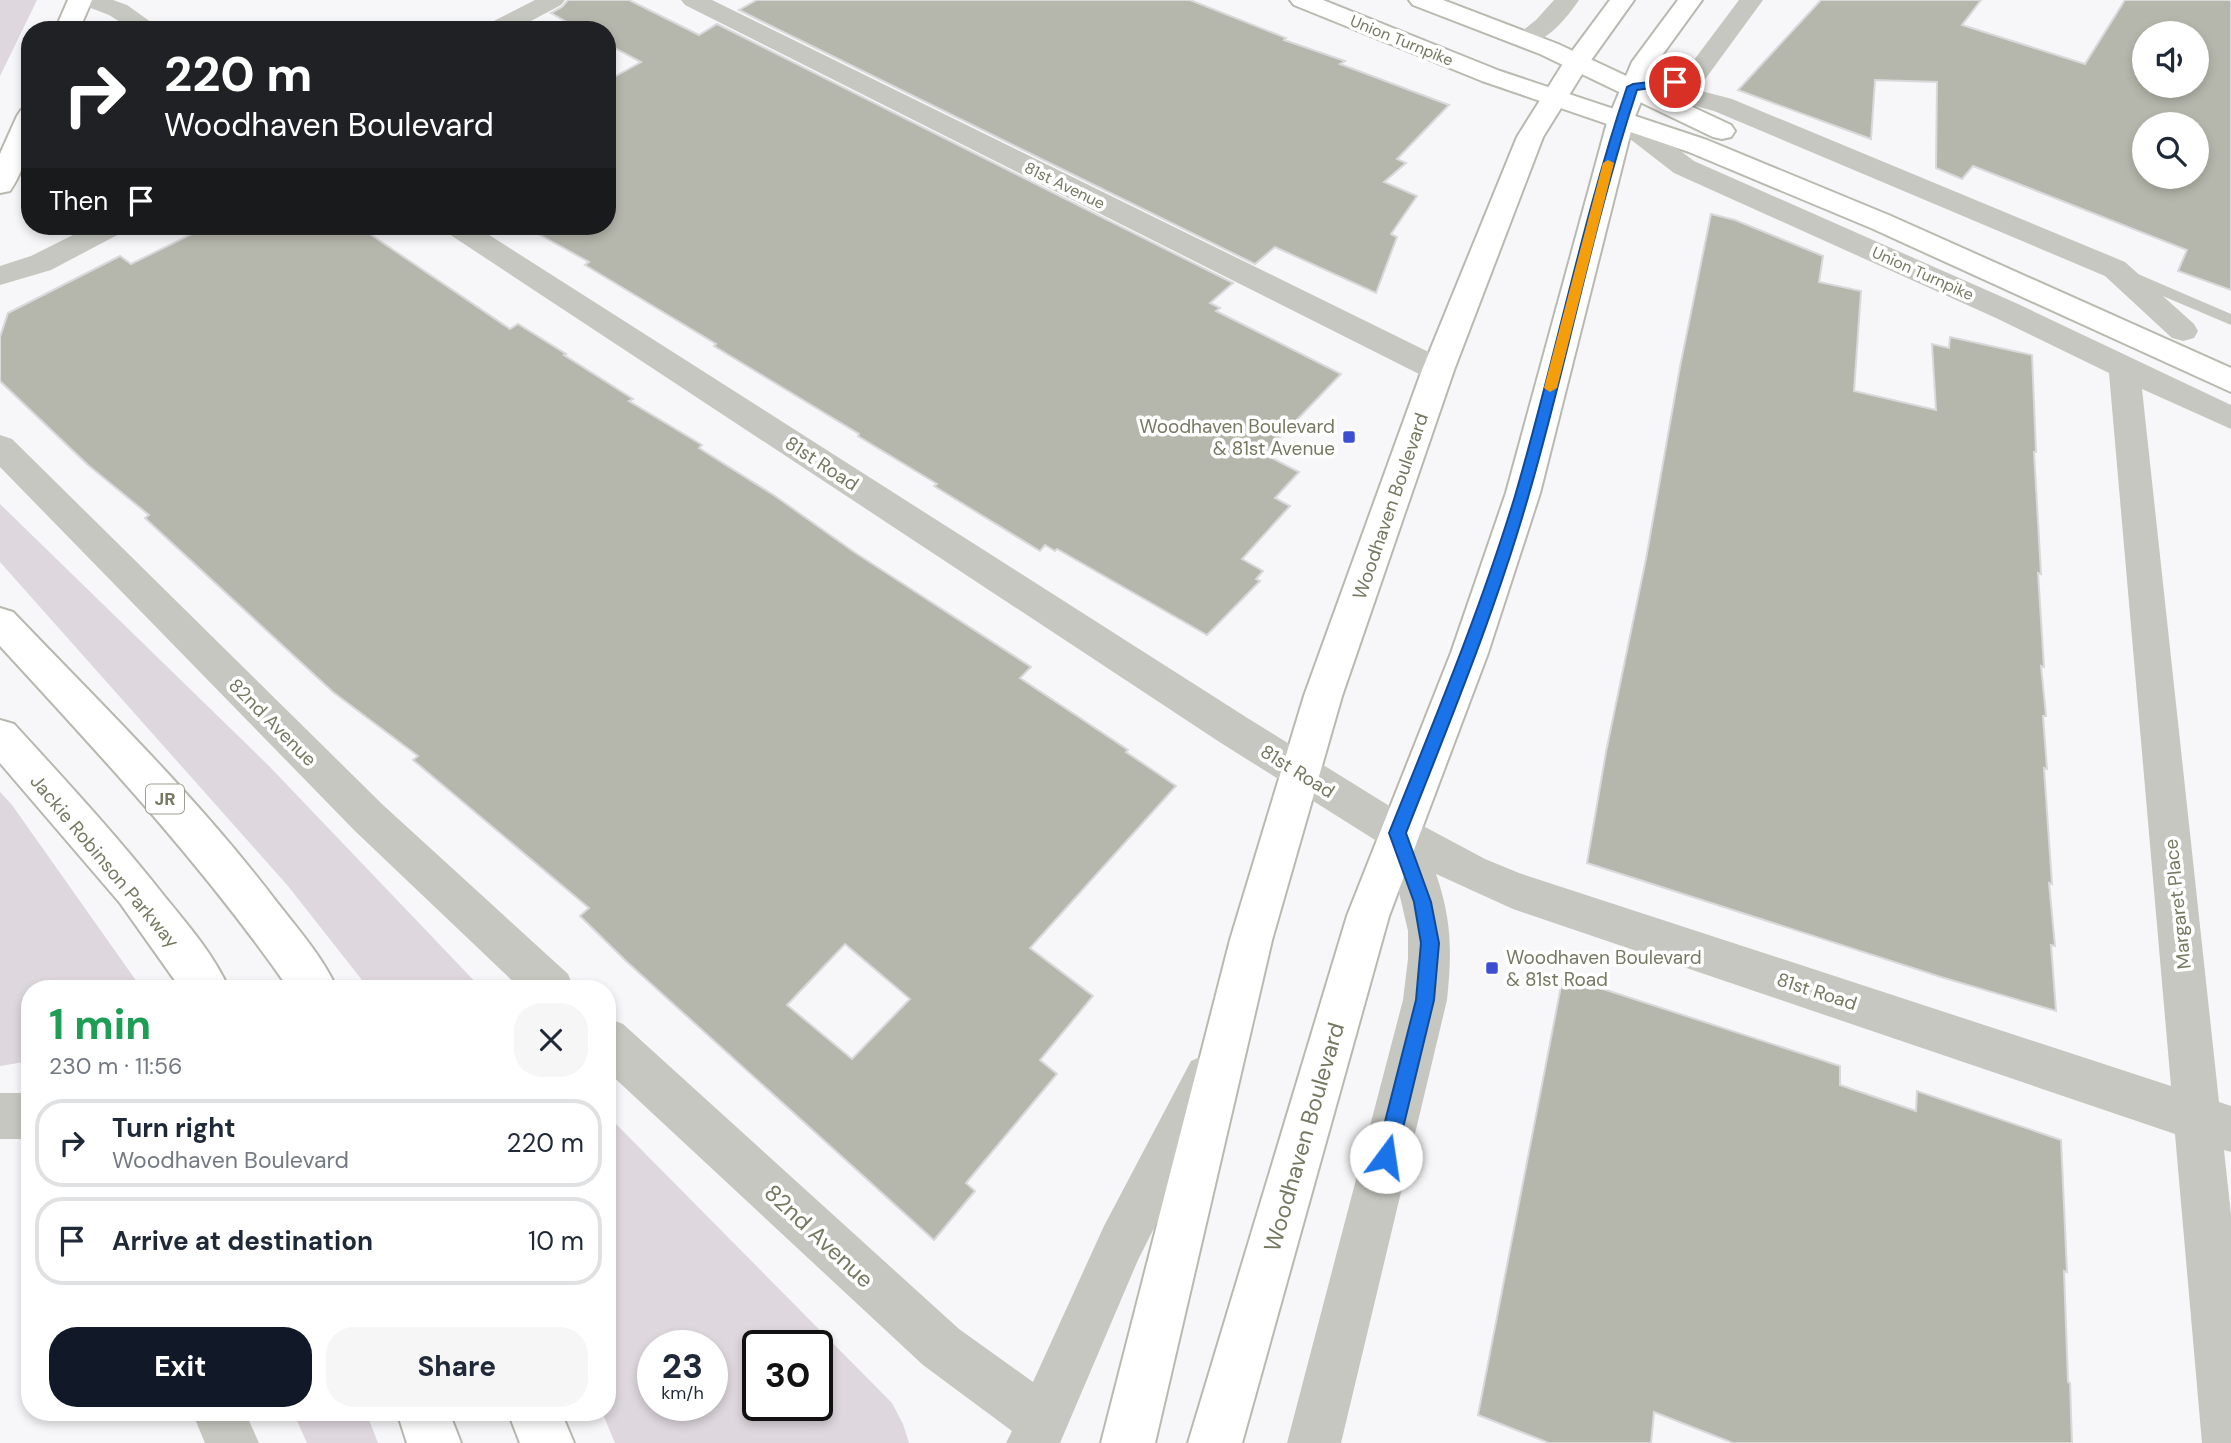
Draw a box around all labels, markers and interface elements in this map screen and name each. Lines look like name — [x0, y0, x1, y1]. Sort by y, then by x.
street label: Union Turnpike — [1347, 10, 1456, 71]
map controls — [2132, 21, 2209, 189]
button: sound — [2132, 21, 2209, 98]
text: 220 m — [164, 42, 312, 106]
icon: right — [49, 49, 140, 140]
pin — [1645, 52, 1705, 112]
icon: arrive — [1656, 63, 1694, 101]
text: Woodhaven Boulevard — [164, 104, 494, 146]
button: search — [2132, 112, 2209, 189]
street label: 81st Avenue — [1021, 157, 1108, 214]
icon: arrive — [122, 182, 160, 220]
text: Then — [49, 184, 108, 218]
street label: Union Turnpike — [1869, 242, 1977, 305]
street label: Woodhaven Boulevard — [1347, 410, 1434, 603]
place label: Woodhaven Boulevard & 81st Avenue — [1139, 414, 1335, 461]
marker: Woodhaven Boulevard & 81st Avenue — [1341, 429, 1357, 445]
street label: 81st Road — [780, 430, 863, 496]
street label: 82nd Avenue — [223, 673, 322, 772]
street label: 81st Road — [1256, 739, 1340, 804]
street label: Jackie Robinson Parkway — [25, 769, 185, 954]
road number: JR — [146, 784, 184, 814]
street label: Margaret Place — [2158, 838, 2197, 970]
place label: Woodhaven Boulevard & 81st Road — [1506, 945, 1702, 992]
marker: Woodhaven Boulevard & 81st Road — [1484, 960, 1500, 976]
street label: 81st Road — [1774, 967, 1860, 1016]
text: 1 min — [49, 997, 151, 1052]
button: close — [514, 1003, 588, 1077]
street label: Woodhaven Boulevard — [1257, 1019, 1351, 1255]
text: 230 m · 11:56 — [49, 1051, 182, 1081]
text: Turn right — [112, 1111, 236, 1145]
position arrow — [1349, 1120, 1423, 1194]
icon: right — [53, 1124, 91, 1162]
text: 220 m — [506, 1126, 584, 1160]
text: Woodhaven Boulevard — [112, 1145, 349, 1175]
street label: 82nd Avenue — [758, 1178, 880, 1294]
icon: arrive — [53, 1222, 91, 1260]
text: Arrive at destination — [112, 1224, 373, 1258]
text: 10 m — [528, 1224, 584, 1258]
button: Exit — [49, 1327, 312, 1407]
button: Share — [326, 1327, 588, 1407]
speed limit sign: 30 — [742, 1330, 833, 1421]
text: 23 — [662, 1343, 703, 1389]
text: km/h — [661, 1381, 704, 1405]

